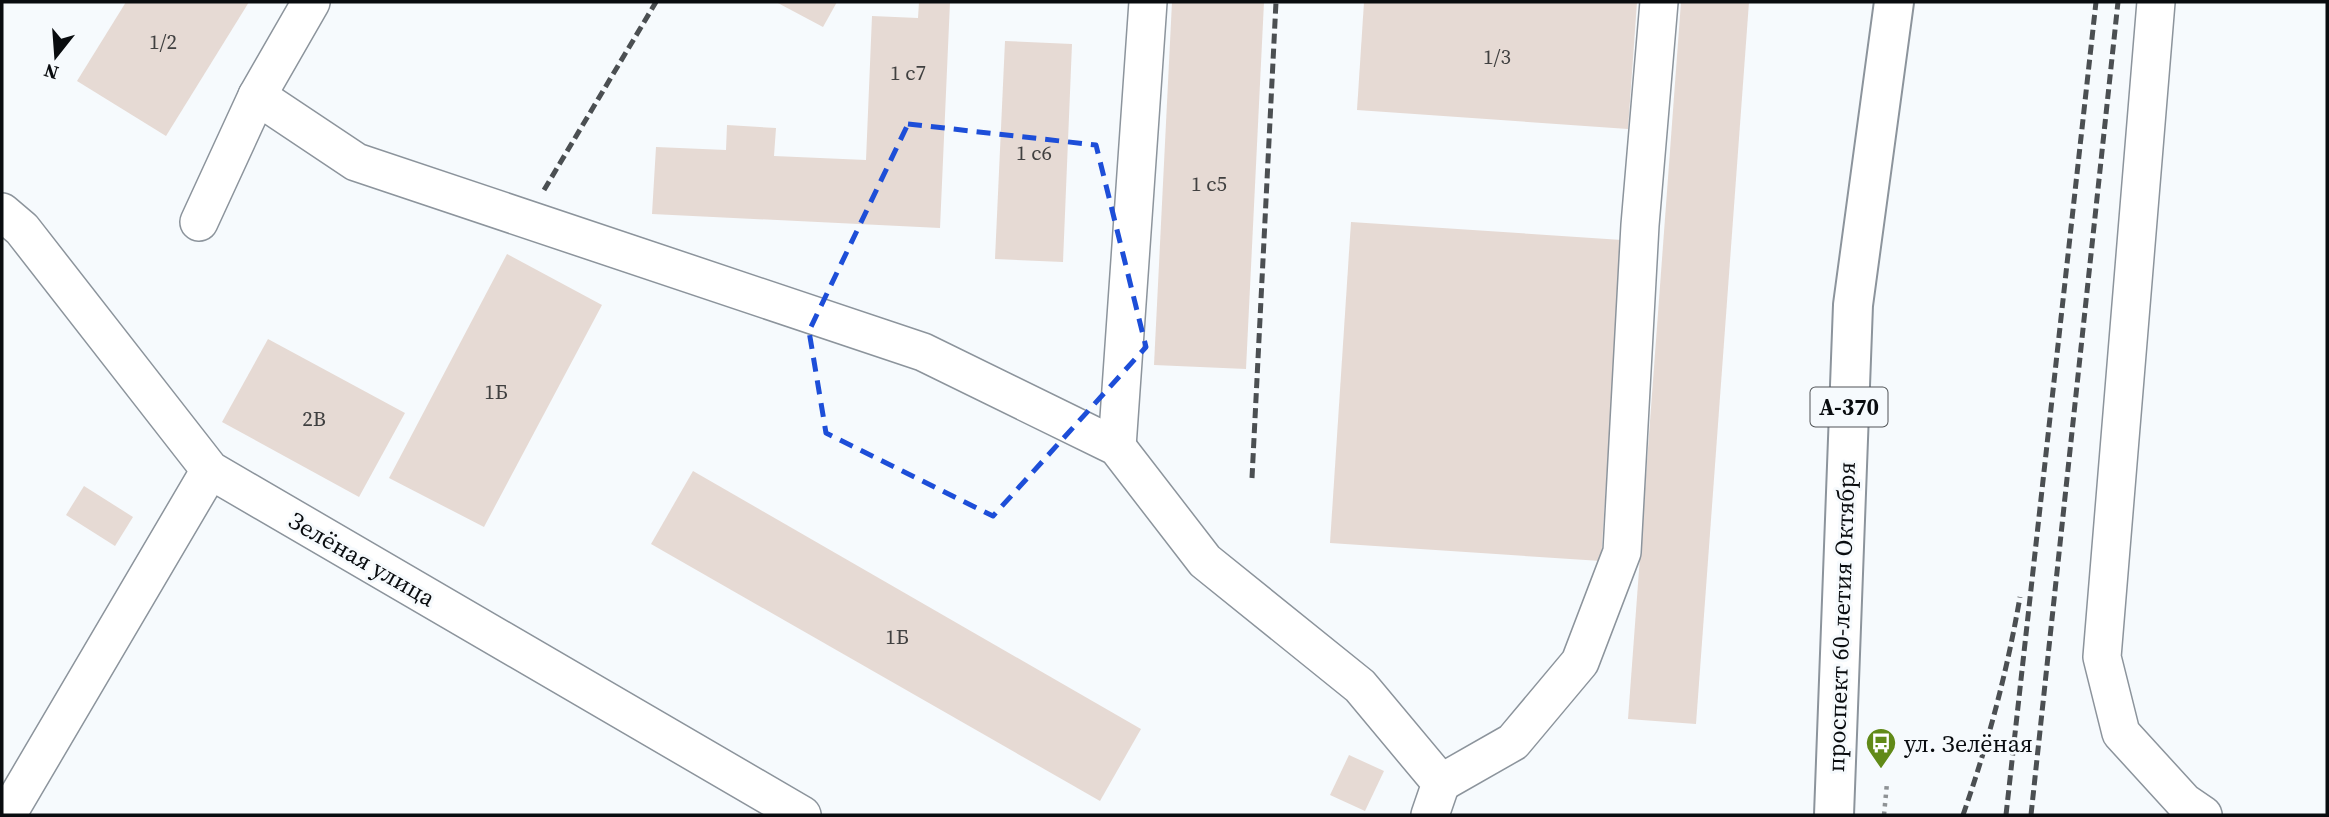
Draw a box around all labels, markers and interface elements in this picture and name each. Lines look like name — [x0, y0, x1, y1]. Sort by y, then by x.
north arrow — [21, 21, 91, 91]
house number: 1/2 — [149, 27, 177, 56]
house number: 1/3 — [1483, 42, 1511, 71]
text: N — [40, 58, 61, 87]
house number: 1 с7 — [890, 58, 926, 87]
house number: 1 с6 — [1016, 138, 1052, 167]
house number: 1 с5 — [1191, 169, 1227, 198]
house number: 1Б — [484, 377, 508, 406]
road number: А-370 — [1811, 388, 1888, 426]
house number: 2В — [302, 404, 326, 433]
street label: проспект 60-летия Октября — [1819, 461, 1863, 773]
street label: Зелёная улица — [283, 504, 442, 615]
house number: 1Б — [885, 622, 909, 651]
bus stop icon: ул. Зелёная — [1864, 726, 1898, 770]
place label: ул. Зелёная — [1904, 727, 2033, 760]

